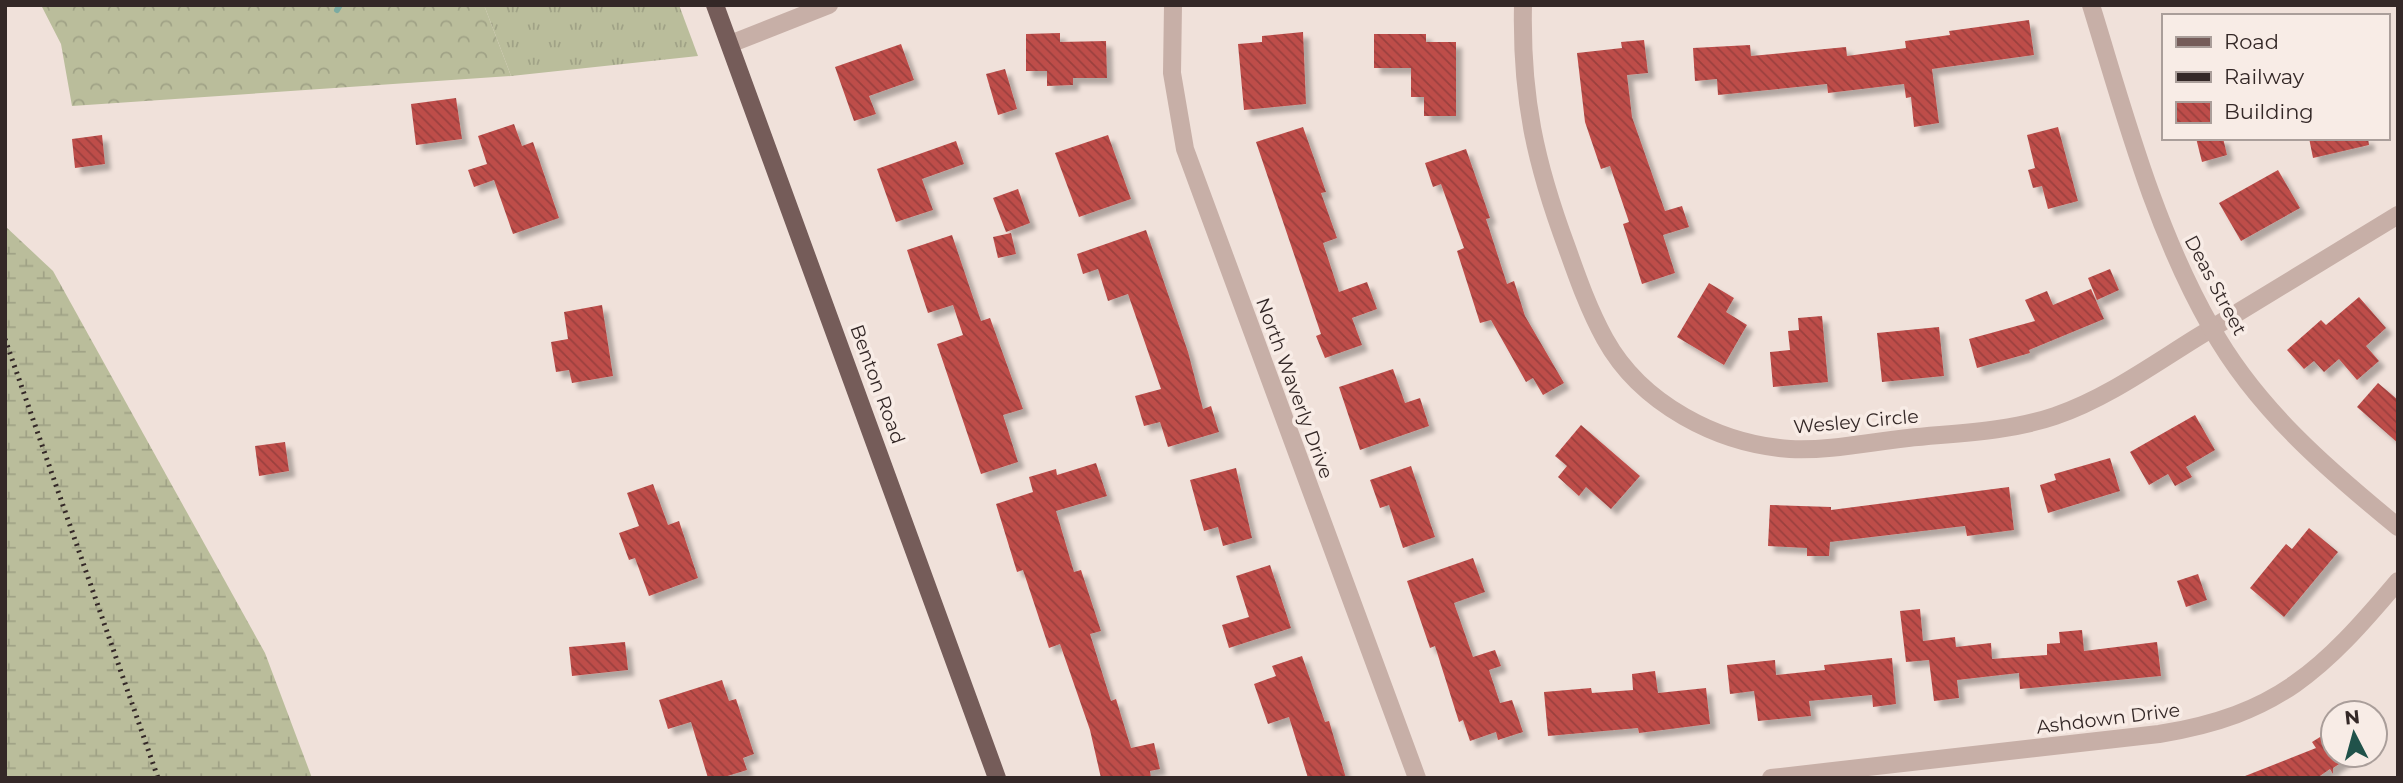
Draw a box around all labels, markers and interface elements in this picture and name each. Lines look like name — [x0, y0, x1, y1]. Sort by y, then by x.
legend — [2162, 14, 2389, 140]
text: Road — [2224, 29, 2279, 54]
text: Railway — [2224, 64, 2305, 89]
text: Building — [2224, 99, 2314, 124]
street label: Deas Street — [2180, 231, 2252, 339]
street label: North Waverly Drive — [1251, 295, 1338, 482]
street label: Benton Road — [845, 321, 910, 447]
street label: Wesley Circle — [1792, 405, 1920, 438]
street label: Ashdown Drive — [2035, 698, 2181, 739]
north arrow — [2319, 699, 2389, 769]
text: N — [2343, 705, 2361, 730]

